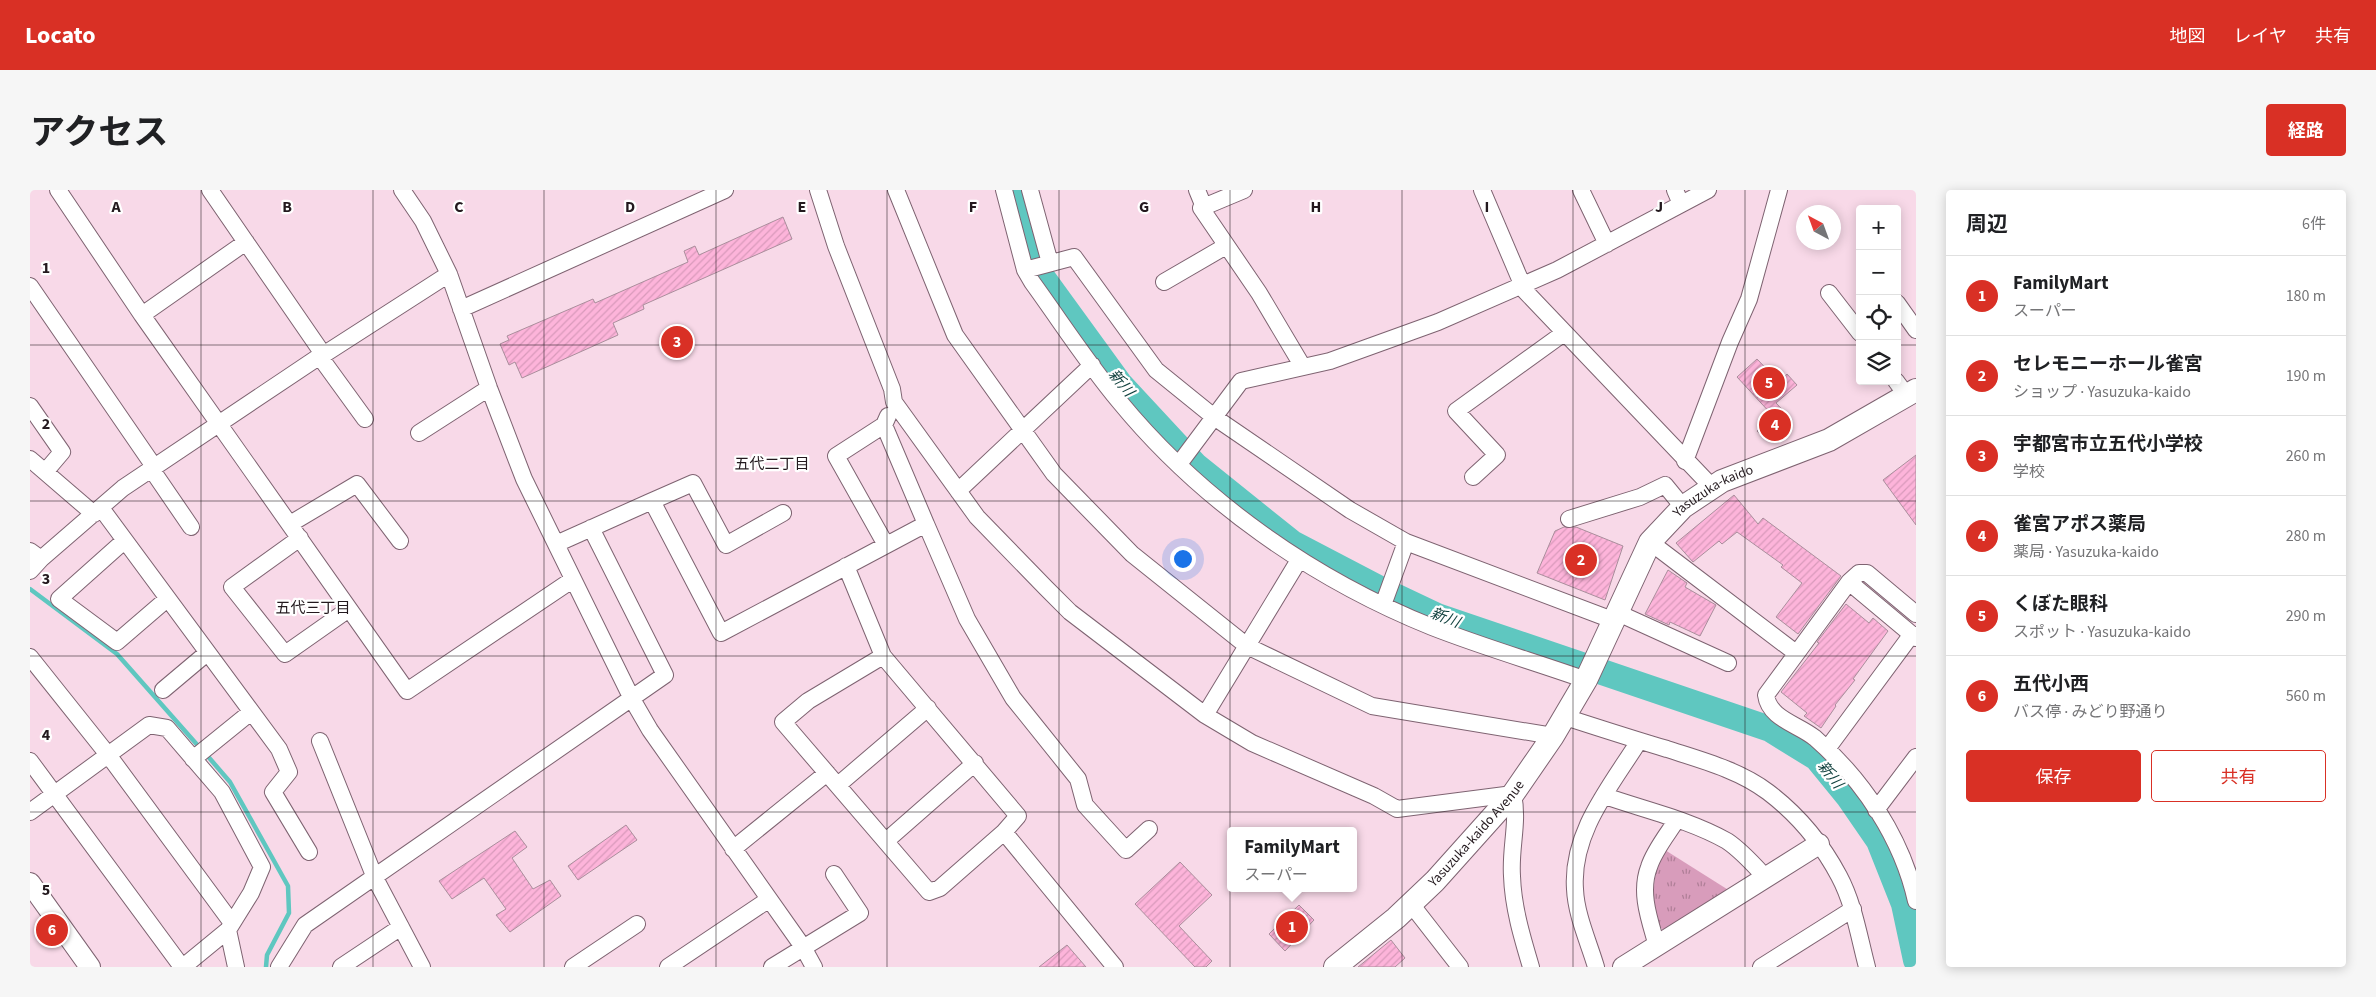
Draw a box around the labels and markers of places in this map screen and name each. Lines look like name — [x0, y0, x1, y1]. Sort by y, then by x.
pin: 3 — [661, 323, 693, 361]
pin: 5 — [1753, 364, 1785, 402]
pin: 4 — [1759, 406, 1791, 444]
pin: 2 — [1565, 541, 1597, 579]
pin: 1 — [1276, 908, 1308, 946]
pin: 6 — [36, 911, 68, 949]

